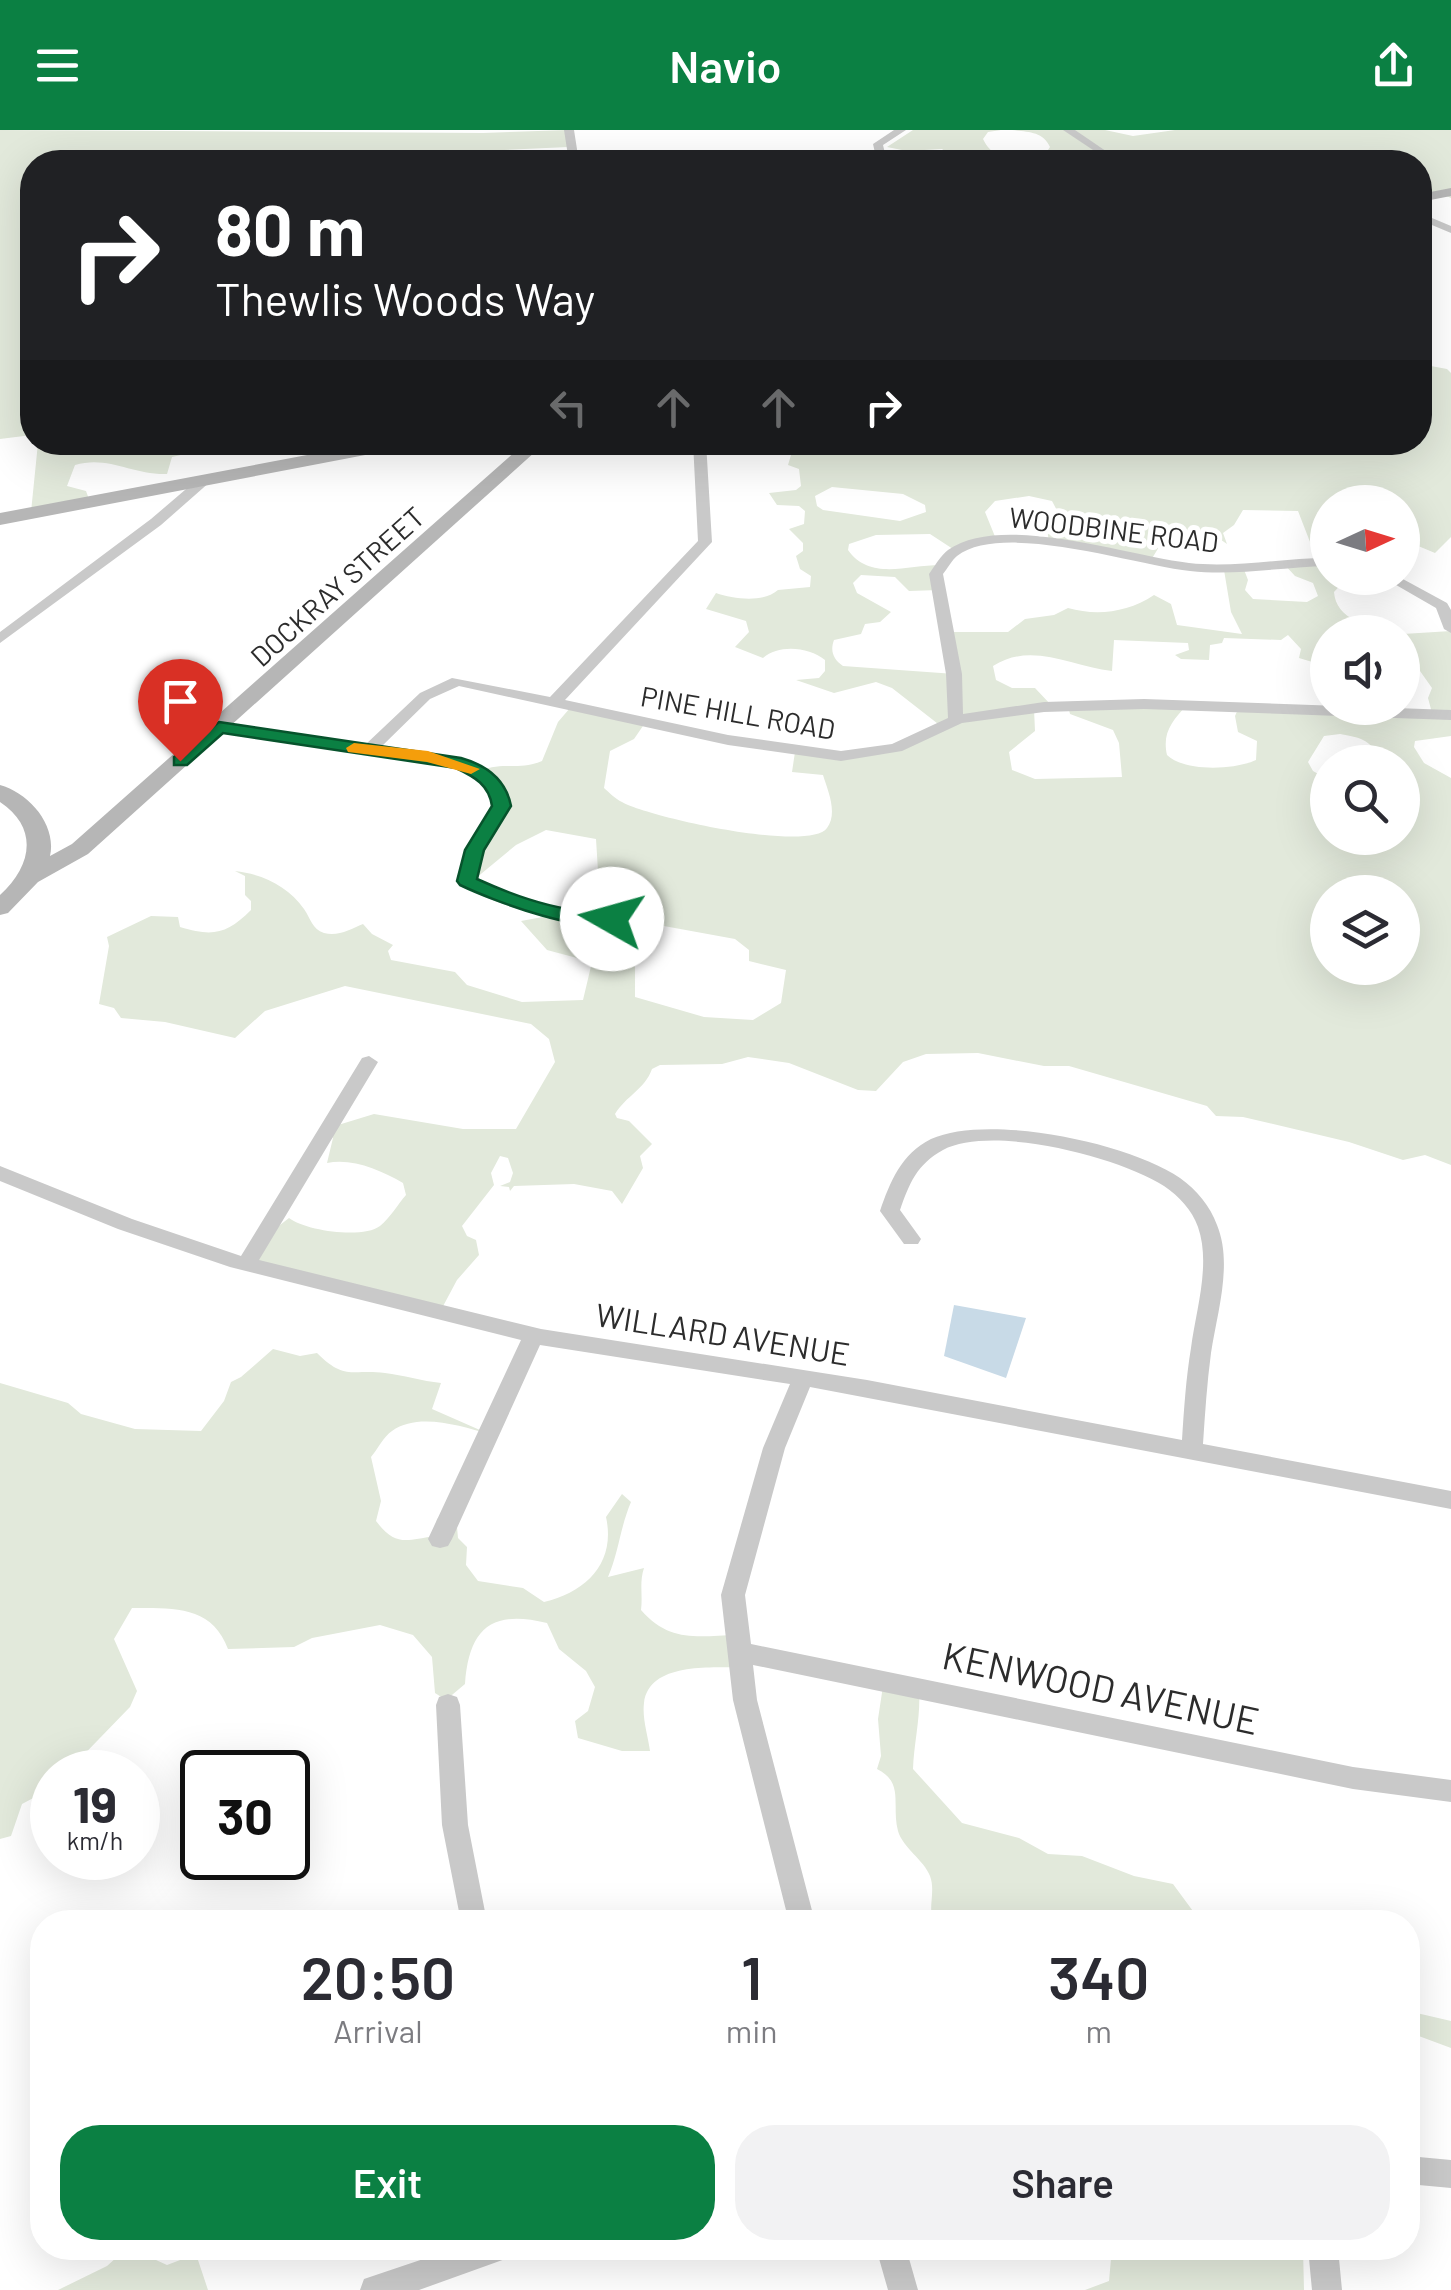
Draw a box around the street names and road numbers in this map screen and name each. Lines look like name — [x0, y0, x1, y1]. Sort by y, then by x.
street label: DOCKRAY STREET — [243, 499, 431, 673]
street label: WOODBINE ROAD — [1007, 499, 1221, 559]
street label: PINE HILL ROAD — [638, 678, 838, 746]
street label: WILLARD AVENUE — [593, 1294, 853, 1372]
street label: KENWOOD AVENUE — [939, 1631, 1263, 1743]

